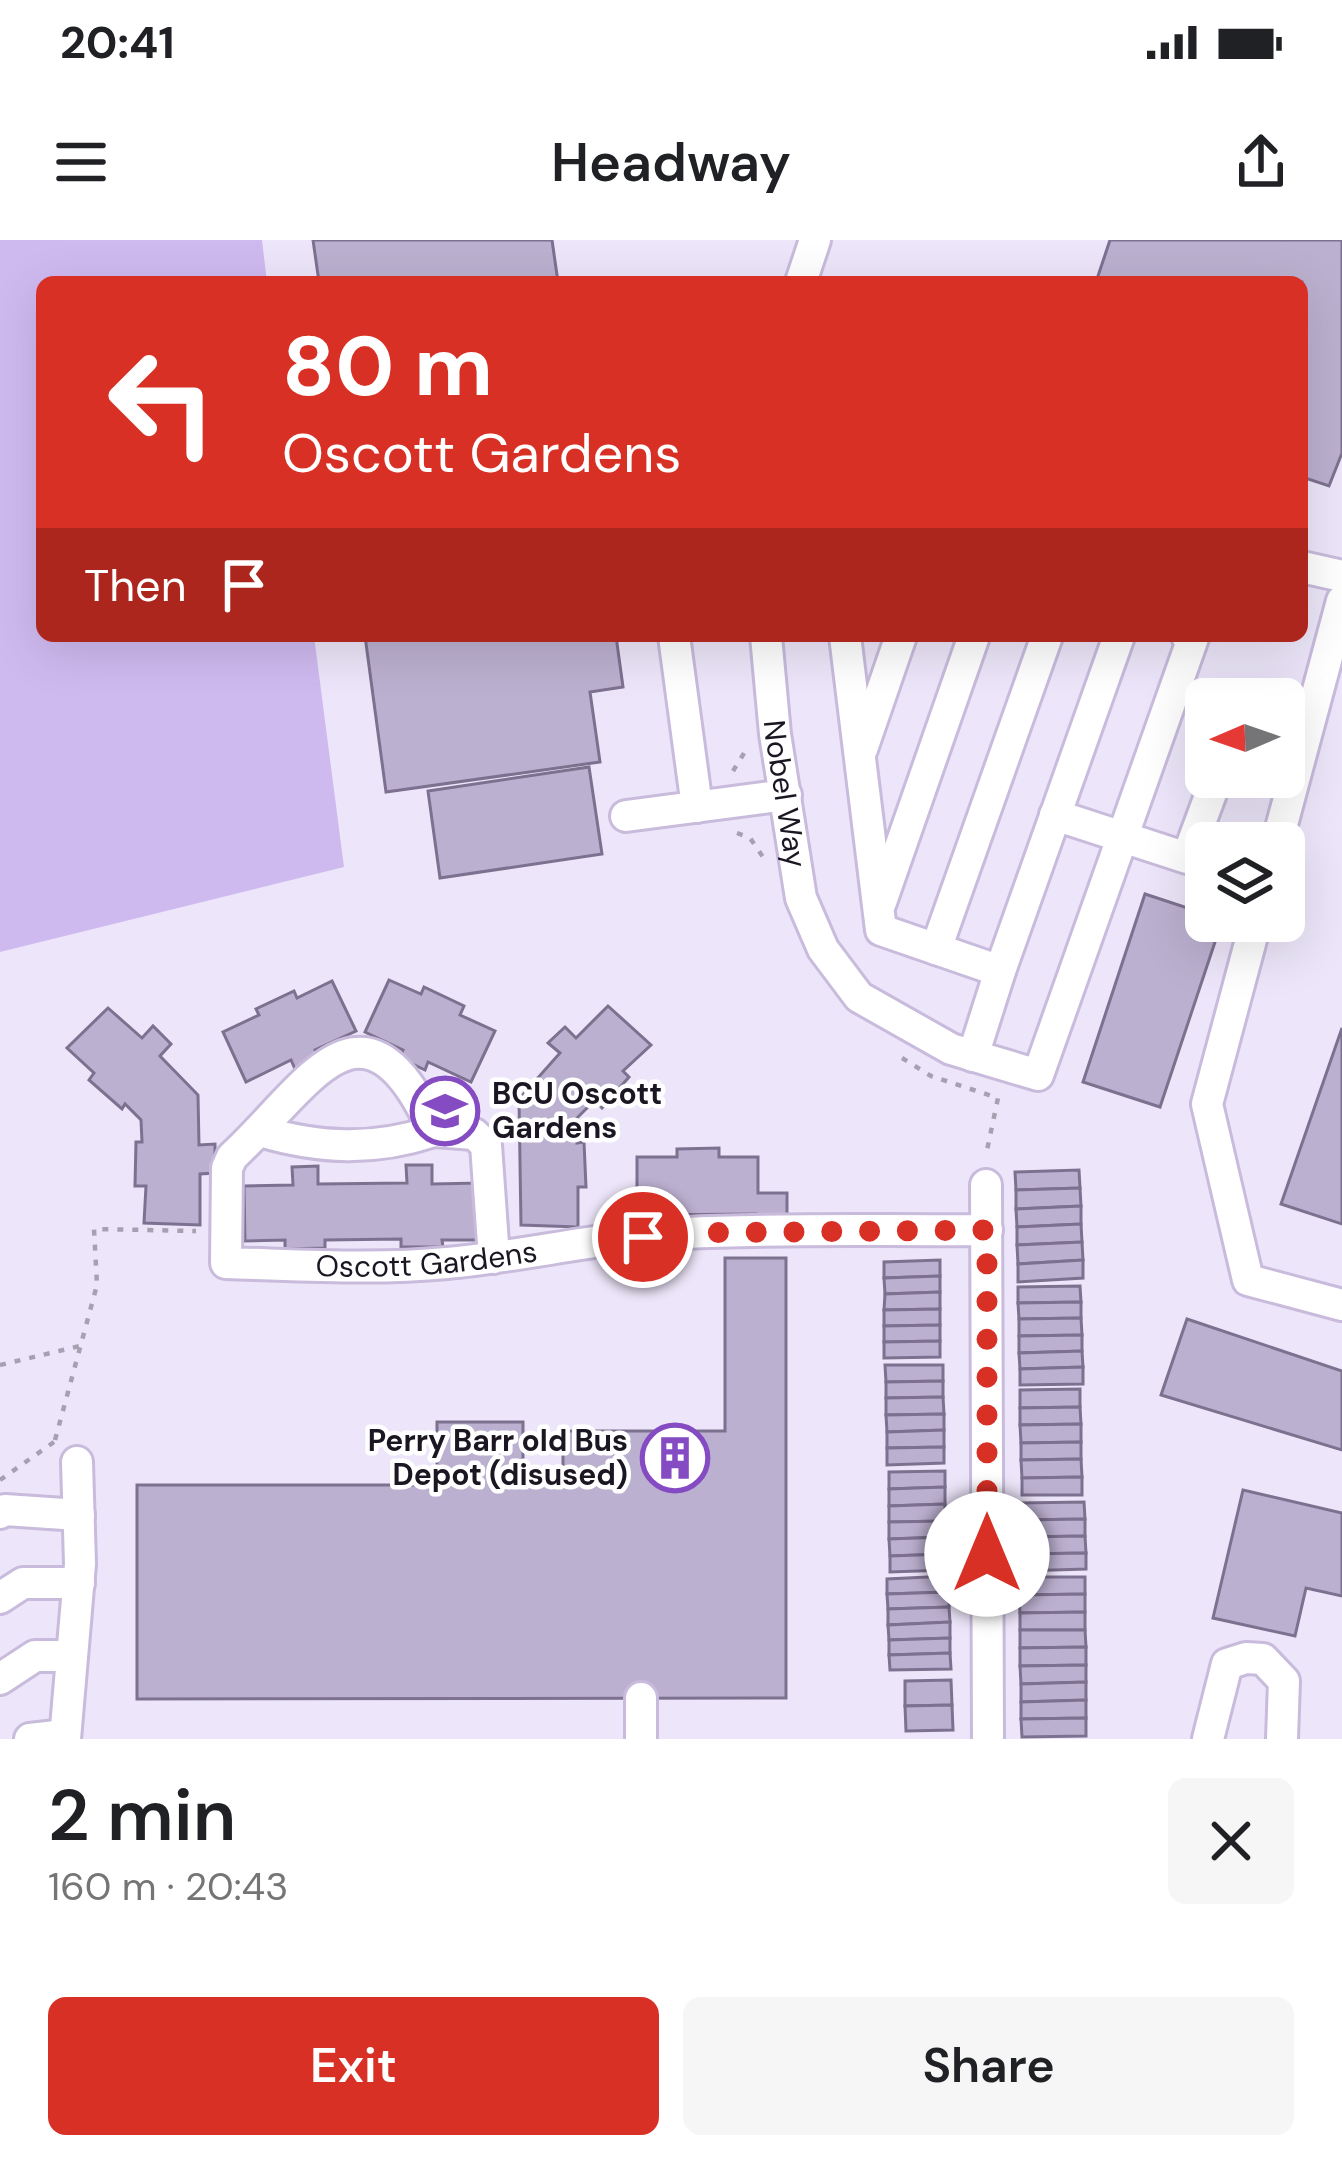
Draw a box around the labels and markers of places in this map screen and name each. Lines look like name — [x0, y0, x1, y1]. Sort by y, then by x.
place label: BCU Oscott Gardens — [492, 1074, 662, 1147]
school or university icon: BCU Oscott Gardens — [410, 1076, 480, 1146]
pin — [592, 1186, 694, 1288]
place label: Perry Barr old Bus Depot (disused) — [368, 1421, 628, 1494]
building icon: Perry Barr old Bus Depot (disused) — [640, 1423, 710, 1493]

